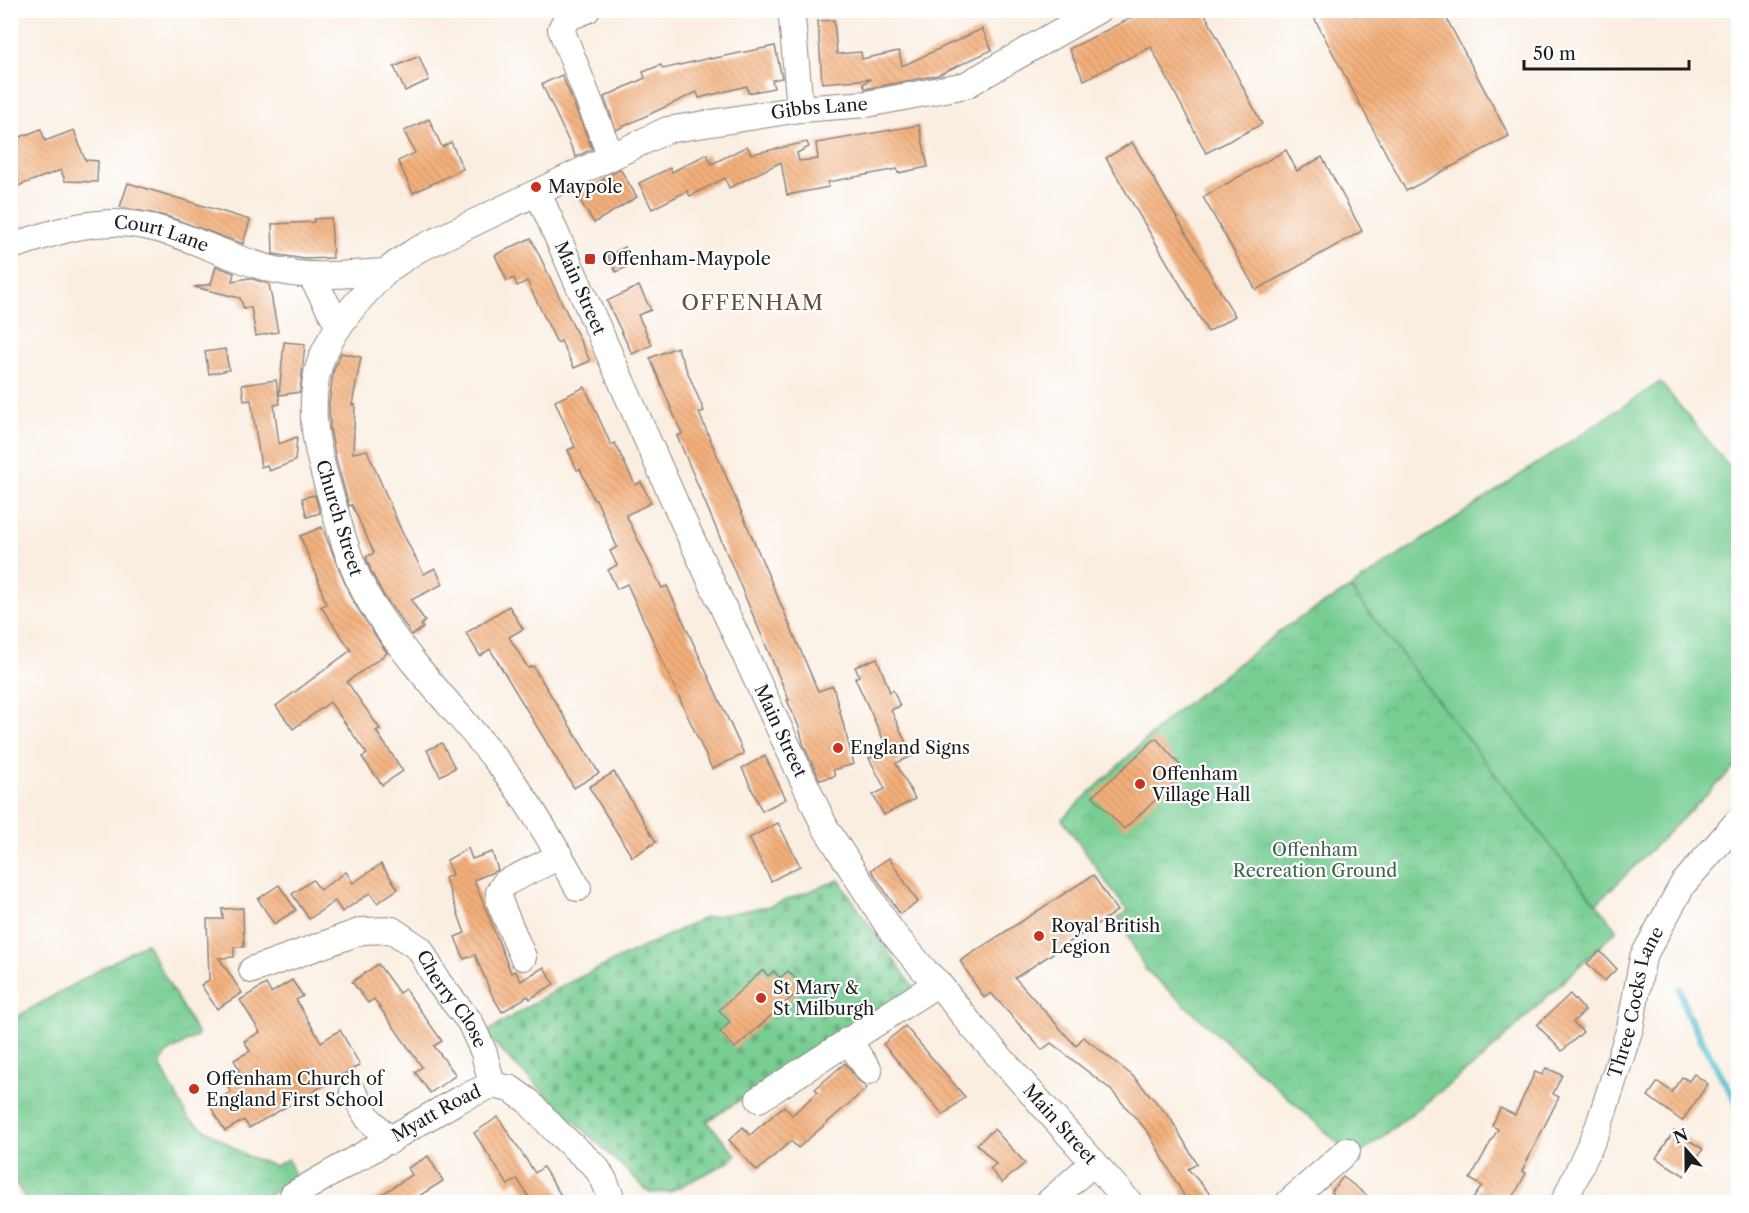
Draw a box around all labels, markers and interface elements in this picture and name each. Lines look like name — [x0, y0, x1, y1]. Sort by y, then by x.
scale bar — [1524, 33, 1689, 71]
text: 50 m — [1533, 43, 1576, 65]
street label: Gibbs Lane — [769, 93, 869, 124]
place label: Maypole — [548, 176, 623, 198]
marker: Maypole — [529, 180, 543, 194]
street label: Court Lane — [114, 212, 212, 257]
street label: Main Street — [550, 238, 611, 339]
place label: Offenham-Maypole — [602, 248, 771, 270]
marker: Offenham-Maypole — [583, 252, 597, 266]
district label: OFFENHAM — [682, 290, 825, 315]
street label: Church Street — [311, 457, 367, 579]
street label: Main Street — [749, 681, 812, 782]
place label: England Signs — [850, 737, 970, 759]
marker: England Signs — [831, 741, 845, 755]
place label: Offenham Village Hall — [1151, 763, 1250, 806]
marker: Offenham Village Hall — [1133, 777, 1147, 791]
park label: Offenham Recreation Ground — [1233, 839, 1397, 882]
place label: Royal British Legion — [1051, 915, 1160, 958]
street label: Three Cocks Lane — [1604, 923, 1669, 1081]
marker: Royal British Legion — [1032, 929, 1046, 943]
street label: Cherry Close — [412, 946, 491, 1051]
place label: St Mary & St Milburgh — [773, 977, 874, 1020]
marker: St Mary & St Milburgh — [754, 991, 768, 1005]
place label: Offenham Church of England First School — [206, 1068, 386, 1111]
street label: Myatt Road — [388, 1080, 484, 1147]
street label: Main Street — [1018, 1080, 1102, 1170]
marker: Offenham Church of England First School — [187, 1082, 201, 1096]
north arrow — [1656, 1120, 1716, 1180]
text: N — [1671, 1124, 1691, 1148]

